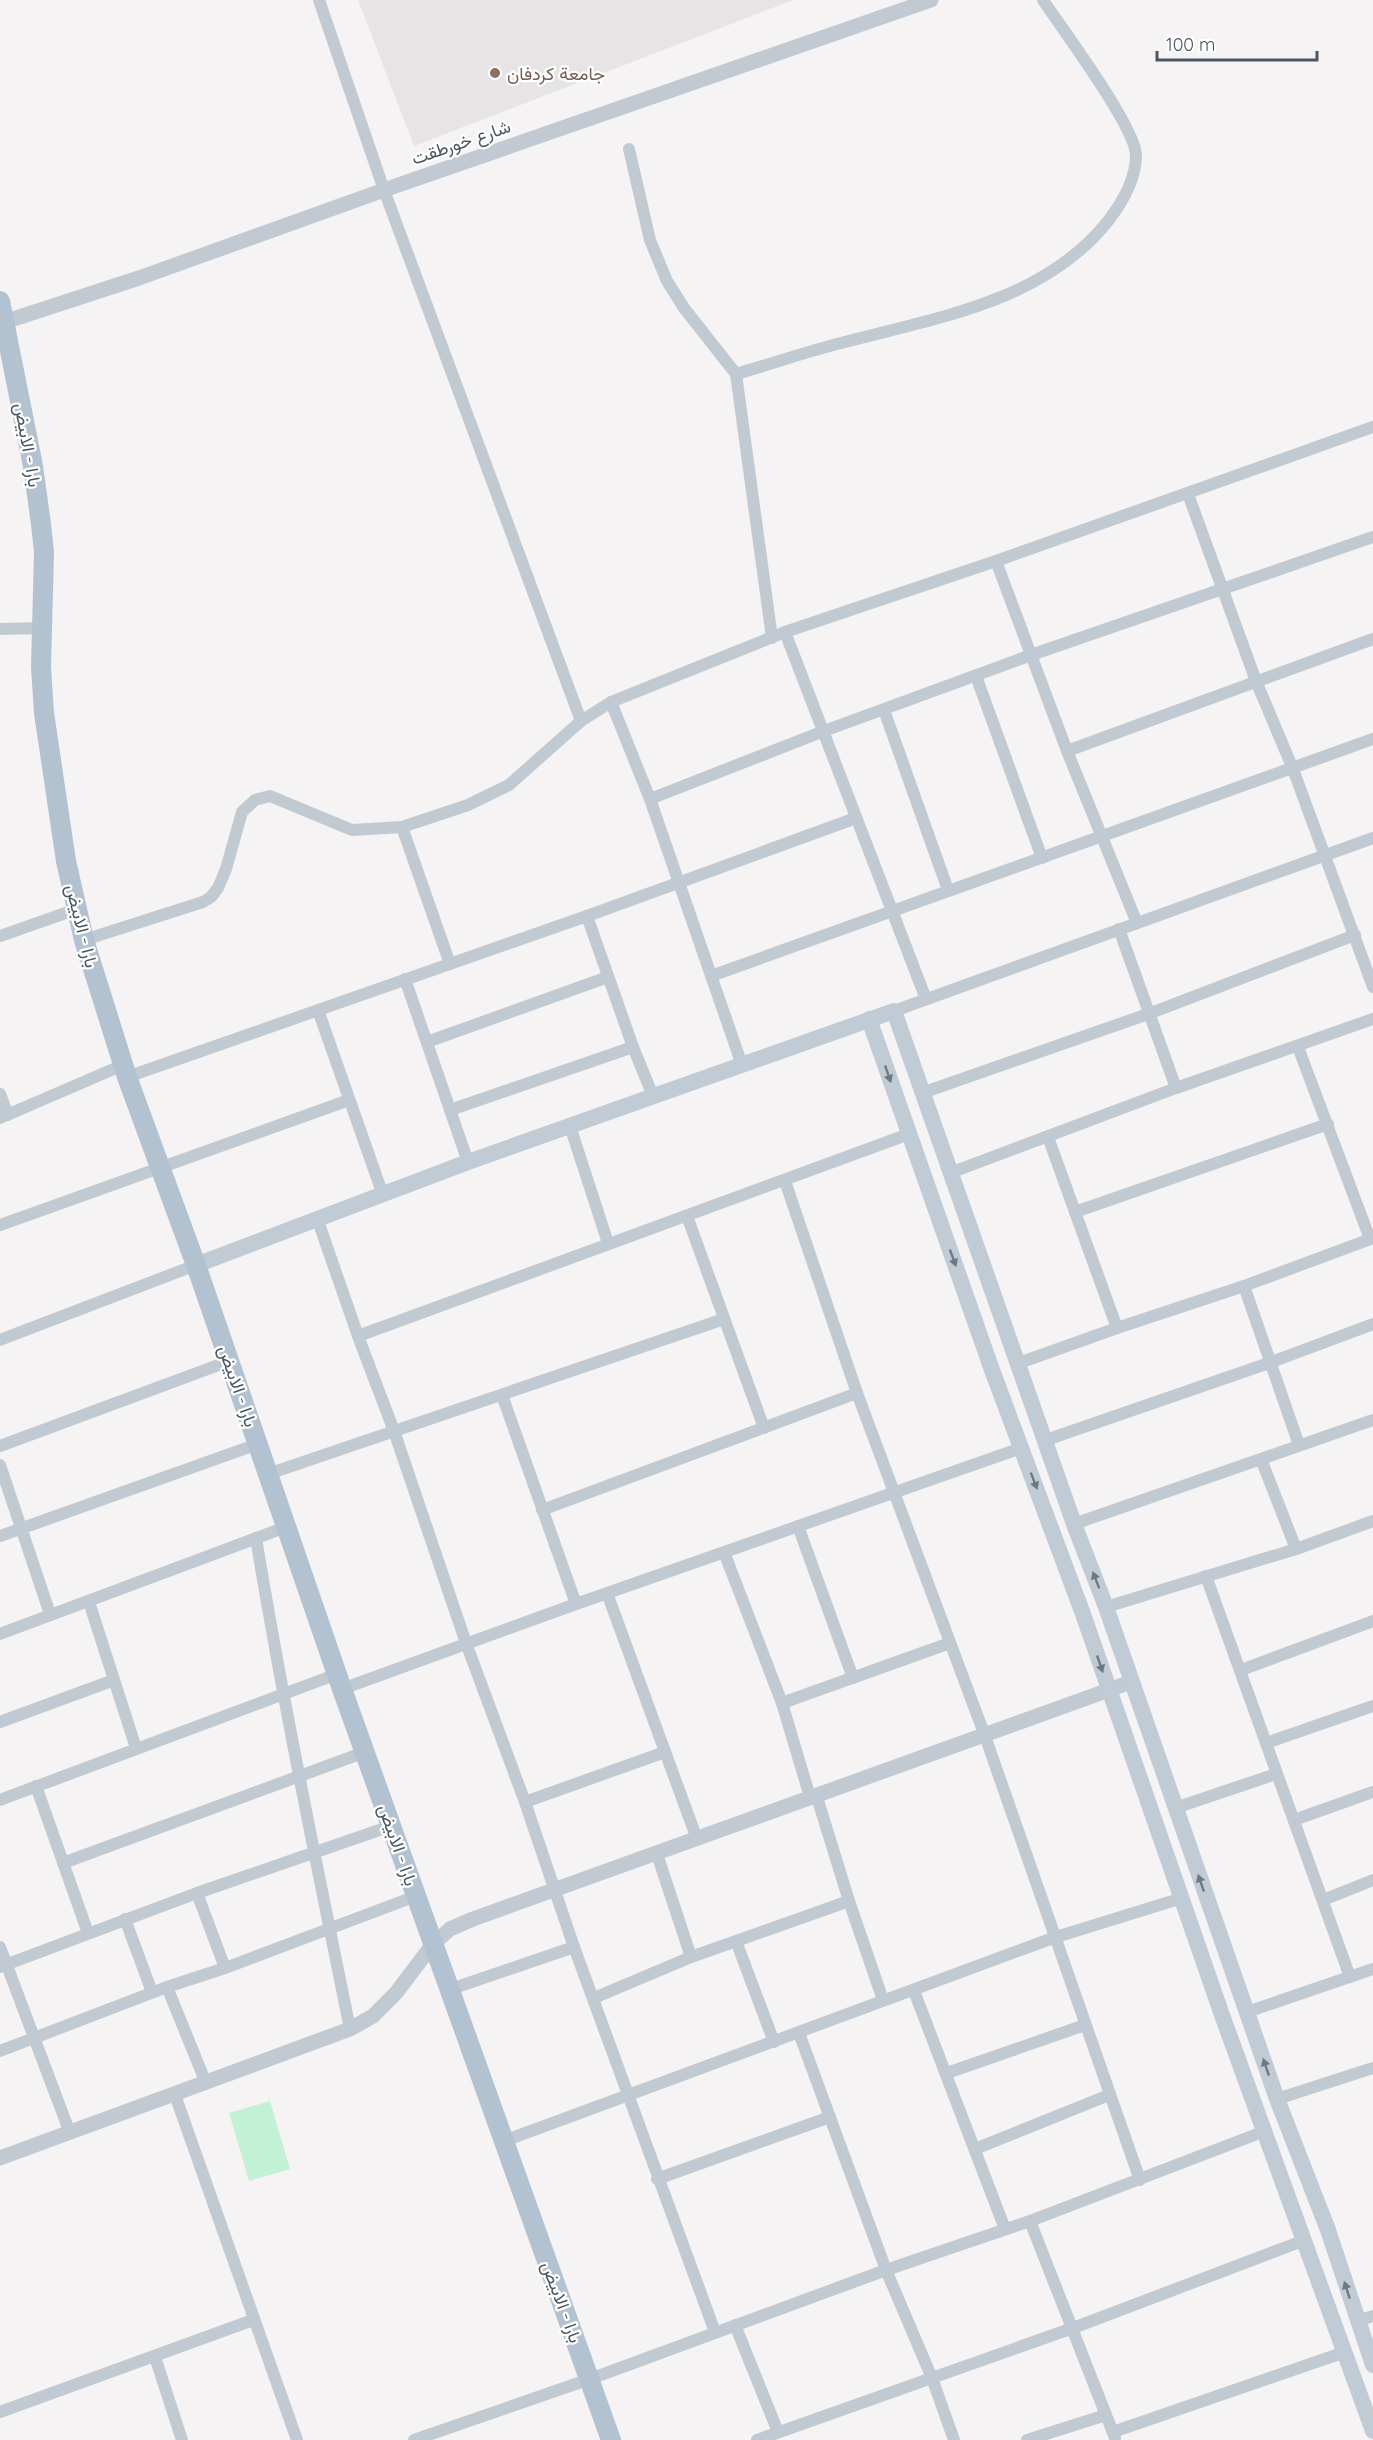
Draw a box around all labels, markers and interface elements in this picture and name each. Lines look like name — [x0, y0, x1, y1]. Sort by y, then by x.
scale bar — [1157, 24, 1318, 62]
text: 100 m — [1166, 33, 1215, 56]
place label: جامعة كردفان — [507, 62, 605, 85]
marker: جامعة كردفان — [488, 66, 502, 80]
street label: شارع خورطقت — [408, 114, 514, 171]
street label: بارا - الابيض — [9, 401, 47, 489]
street label: بارا - الابيض — [61, 882, 103, 970]
one-way arrow — [884, 1065, 894, 1083]
one-way arrow — [948, 1249, 958, 1267]
street label: بارا - الابيض — [213, 1342, 263, 1430]
one-way arrow — [1030, 1472, 1039, 1490]
one-way arrow — [1091, 1571, 1100, 1589]
one-way arrow — [1096, 1655, 1105, 1673]
street label: بارا - الابيض — [373, 1801, 423, 1889]
one-way arrow — [1195, 1874, 1205, 1892]
one-way arrow — [1261, 2058, 1270, 2076]
street label: بارا - الابيض — [537, 2258, 587, 2346]
one-way arrow — [1342, 2281, 1351, 2299]

